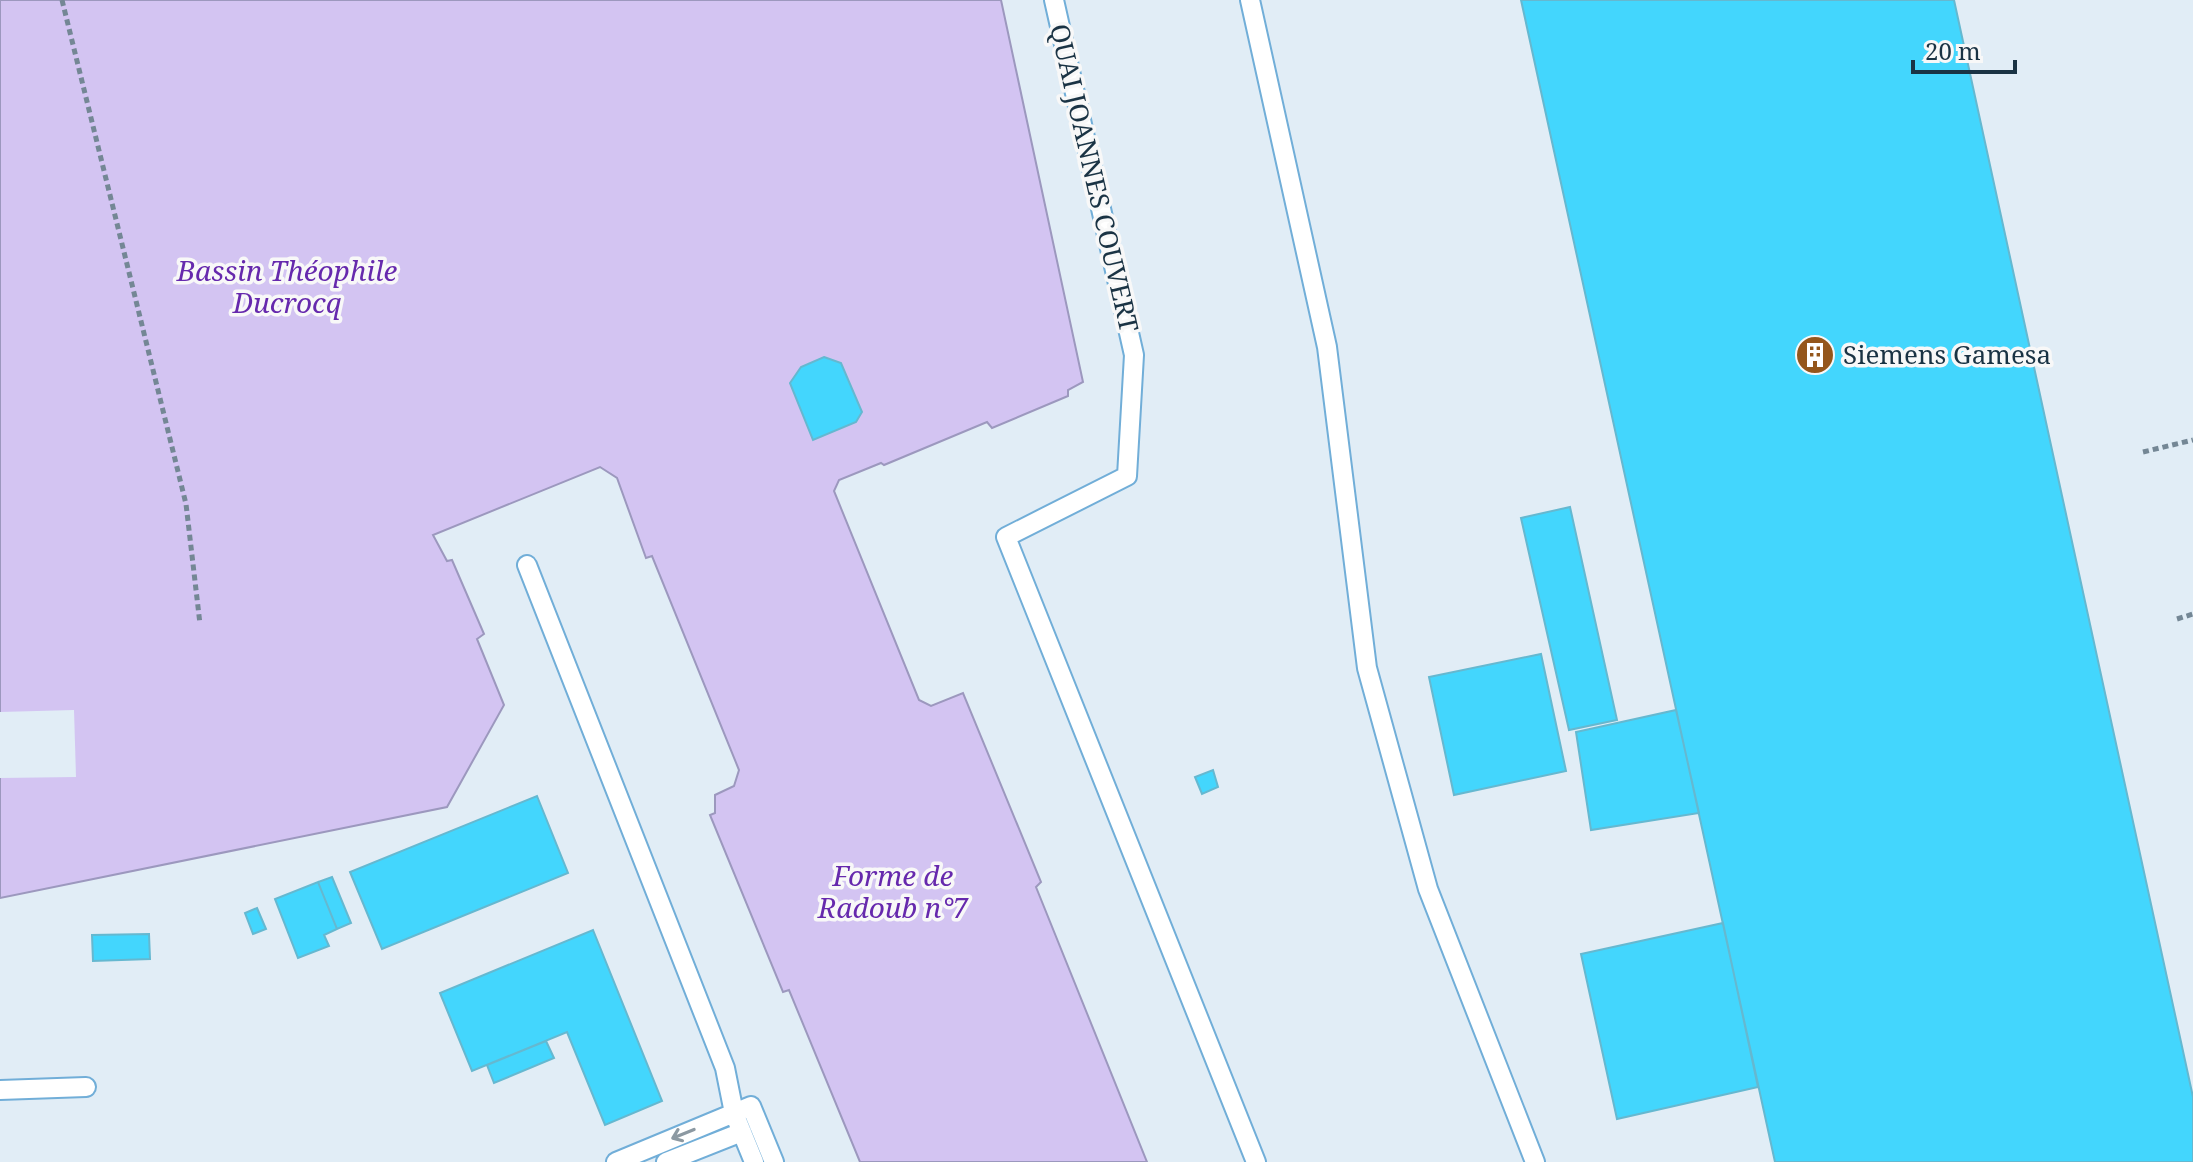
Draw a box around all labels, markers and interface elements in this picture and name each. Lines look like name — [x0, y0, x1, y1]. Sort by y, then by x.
street label: QUAI JOANNES COUVERT — [1042, 20, 1148, 336]
scale bar — [1913, 24, 2015, 74]
text: 20 m — [1925, 34, 1981, 67]
water label: Bassin Théophile Ducrocq — [176, 251, 398, 321]
building icon: Siemens Gamesa — [1794, 334, 1836, 376]
place label: Siemens Gamesa — [1843, 336, 2051, 372]
water label: Forme de Radoub n°7 — [817, 856, 970, 926]
one-way arrow — [671, 1128, 696, 1143]

